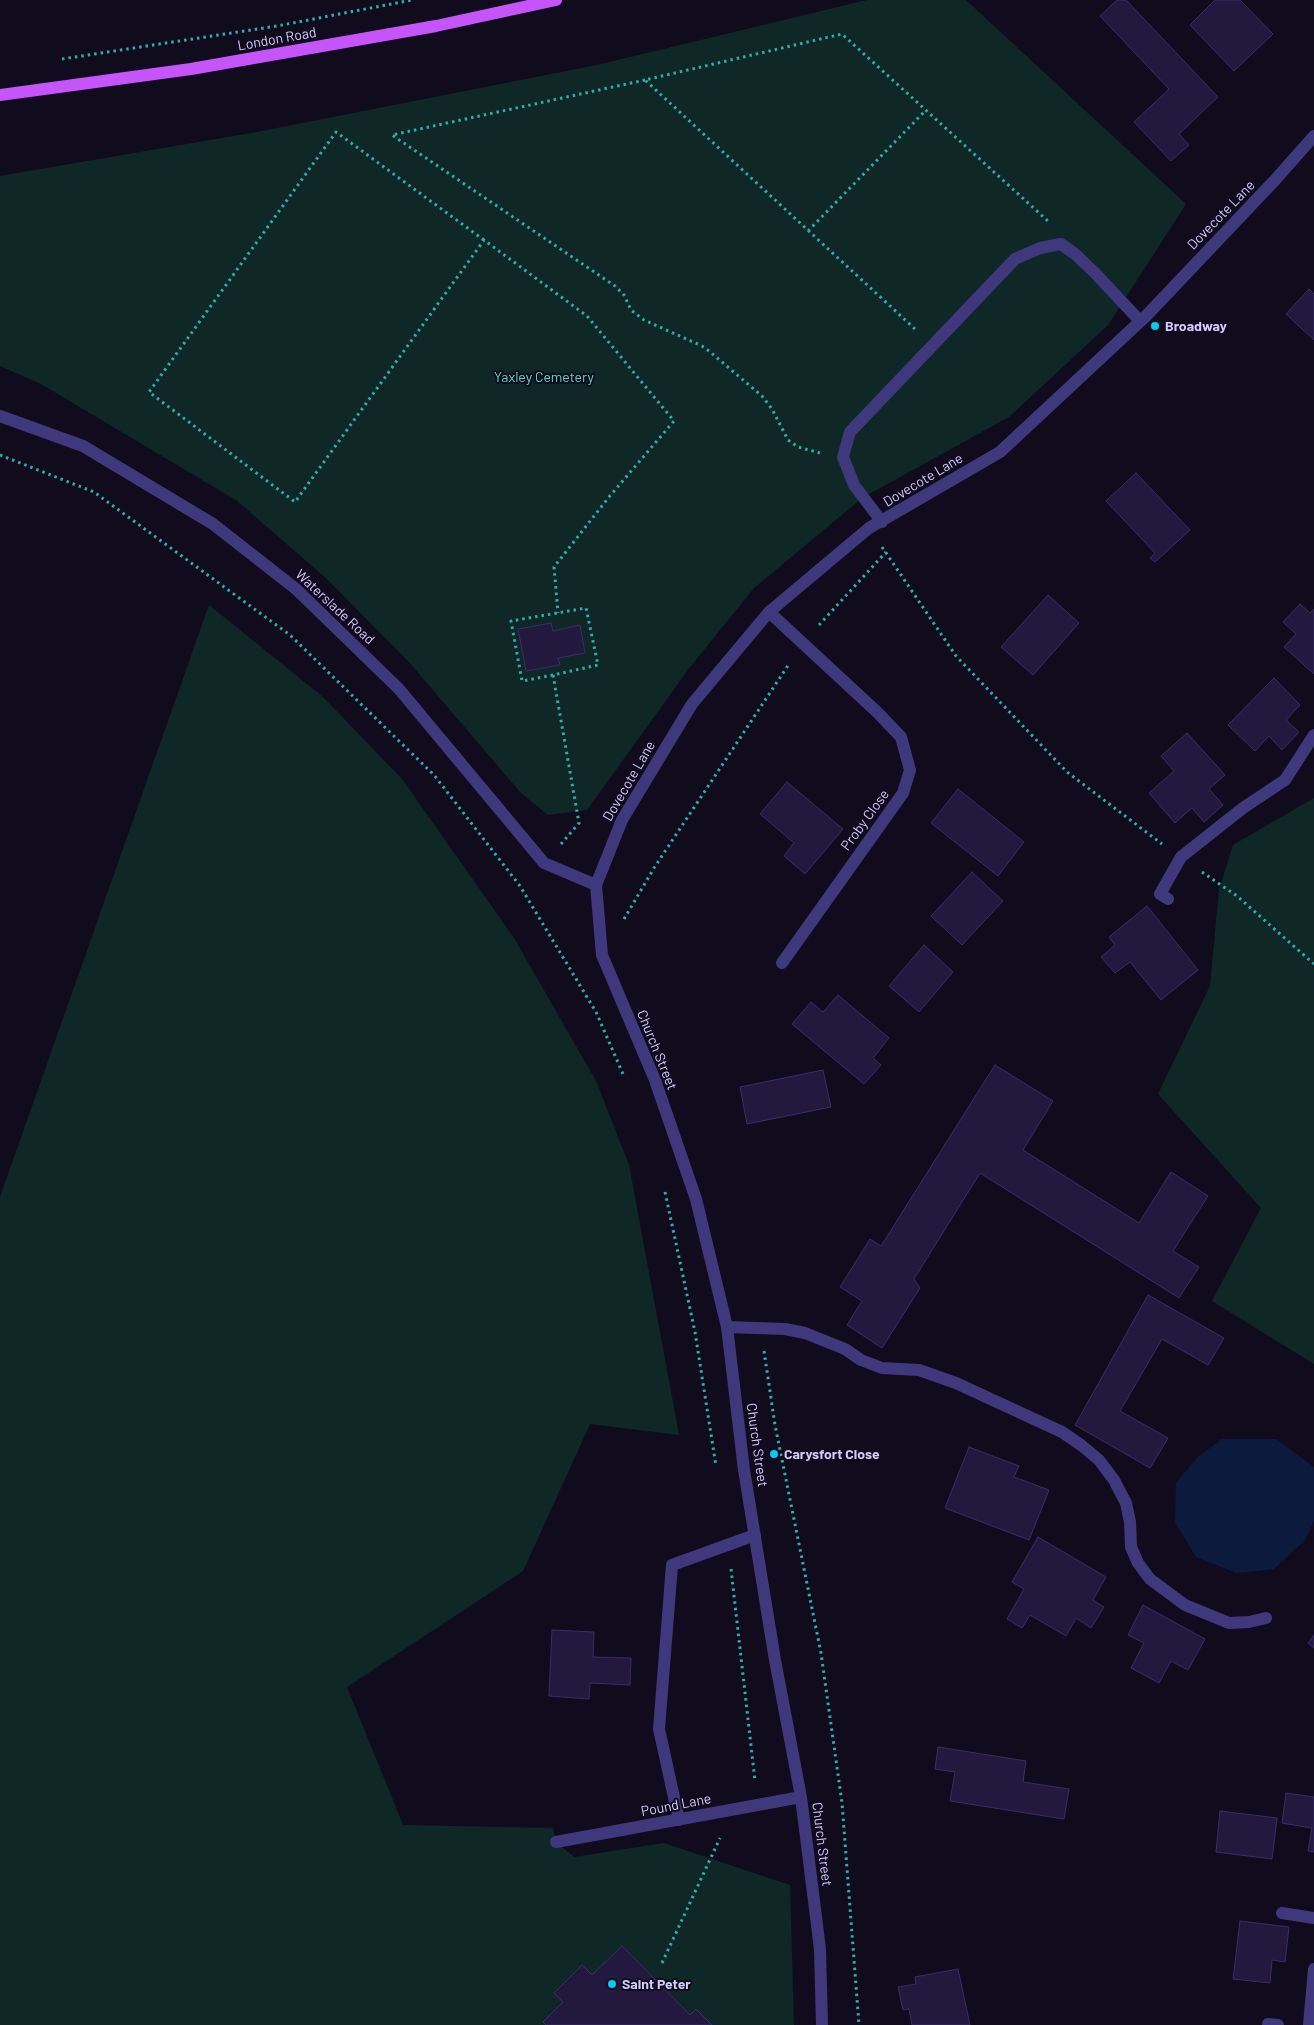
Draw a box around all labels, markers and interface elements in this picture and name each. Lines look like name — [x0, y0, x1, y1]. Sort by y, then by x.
street label: London Road — [236, 24, 318, 54]
street label: Dovecote Lane — [1184, 177, 1258, 253]
place label: Broadway — [1165, 318, 1227, 334]
marker: Broadway — [1149, 320, 1161, 332]
park label: Yaxley Cemetery — [494, 369, 594, 385]
street label: Dovecote Lane — [880, 450, 966, 510]
street label: Waterslade Road — [292, 566, 378, 648]
street label: Dovecote Lane — [599, 738, 659, 824]
street label: Proby Close — [837, 786, 893, 854]
street label: Church Street — [633, 1008, 681, 1092]
street label: Church Street — [743, 1402, 771, 1488]
place label: Carysfort Close — [784, 1446, 880, 1462]
marker: Carysfort Close — [768, 1448, 780, 1460]
street label: Pound Lane — [640, 1790, 712, 1820]
street label: Church Street — [809, 1801, 835, 1887]
place label: Saint Peter — [622, 1976, 691, 1992]
marker: Saint Peter — [606, 1978, 618, 1990]

